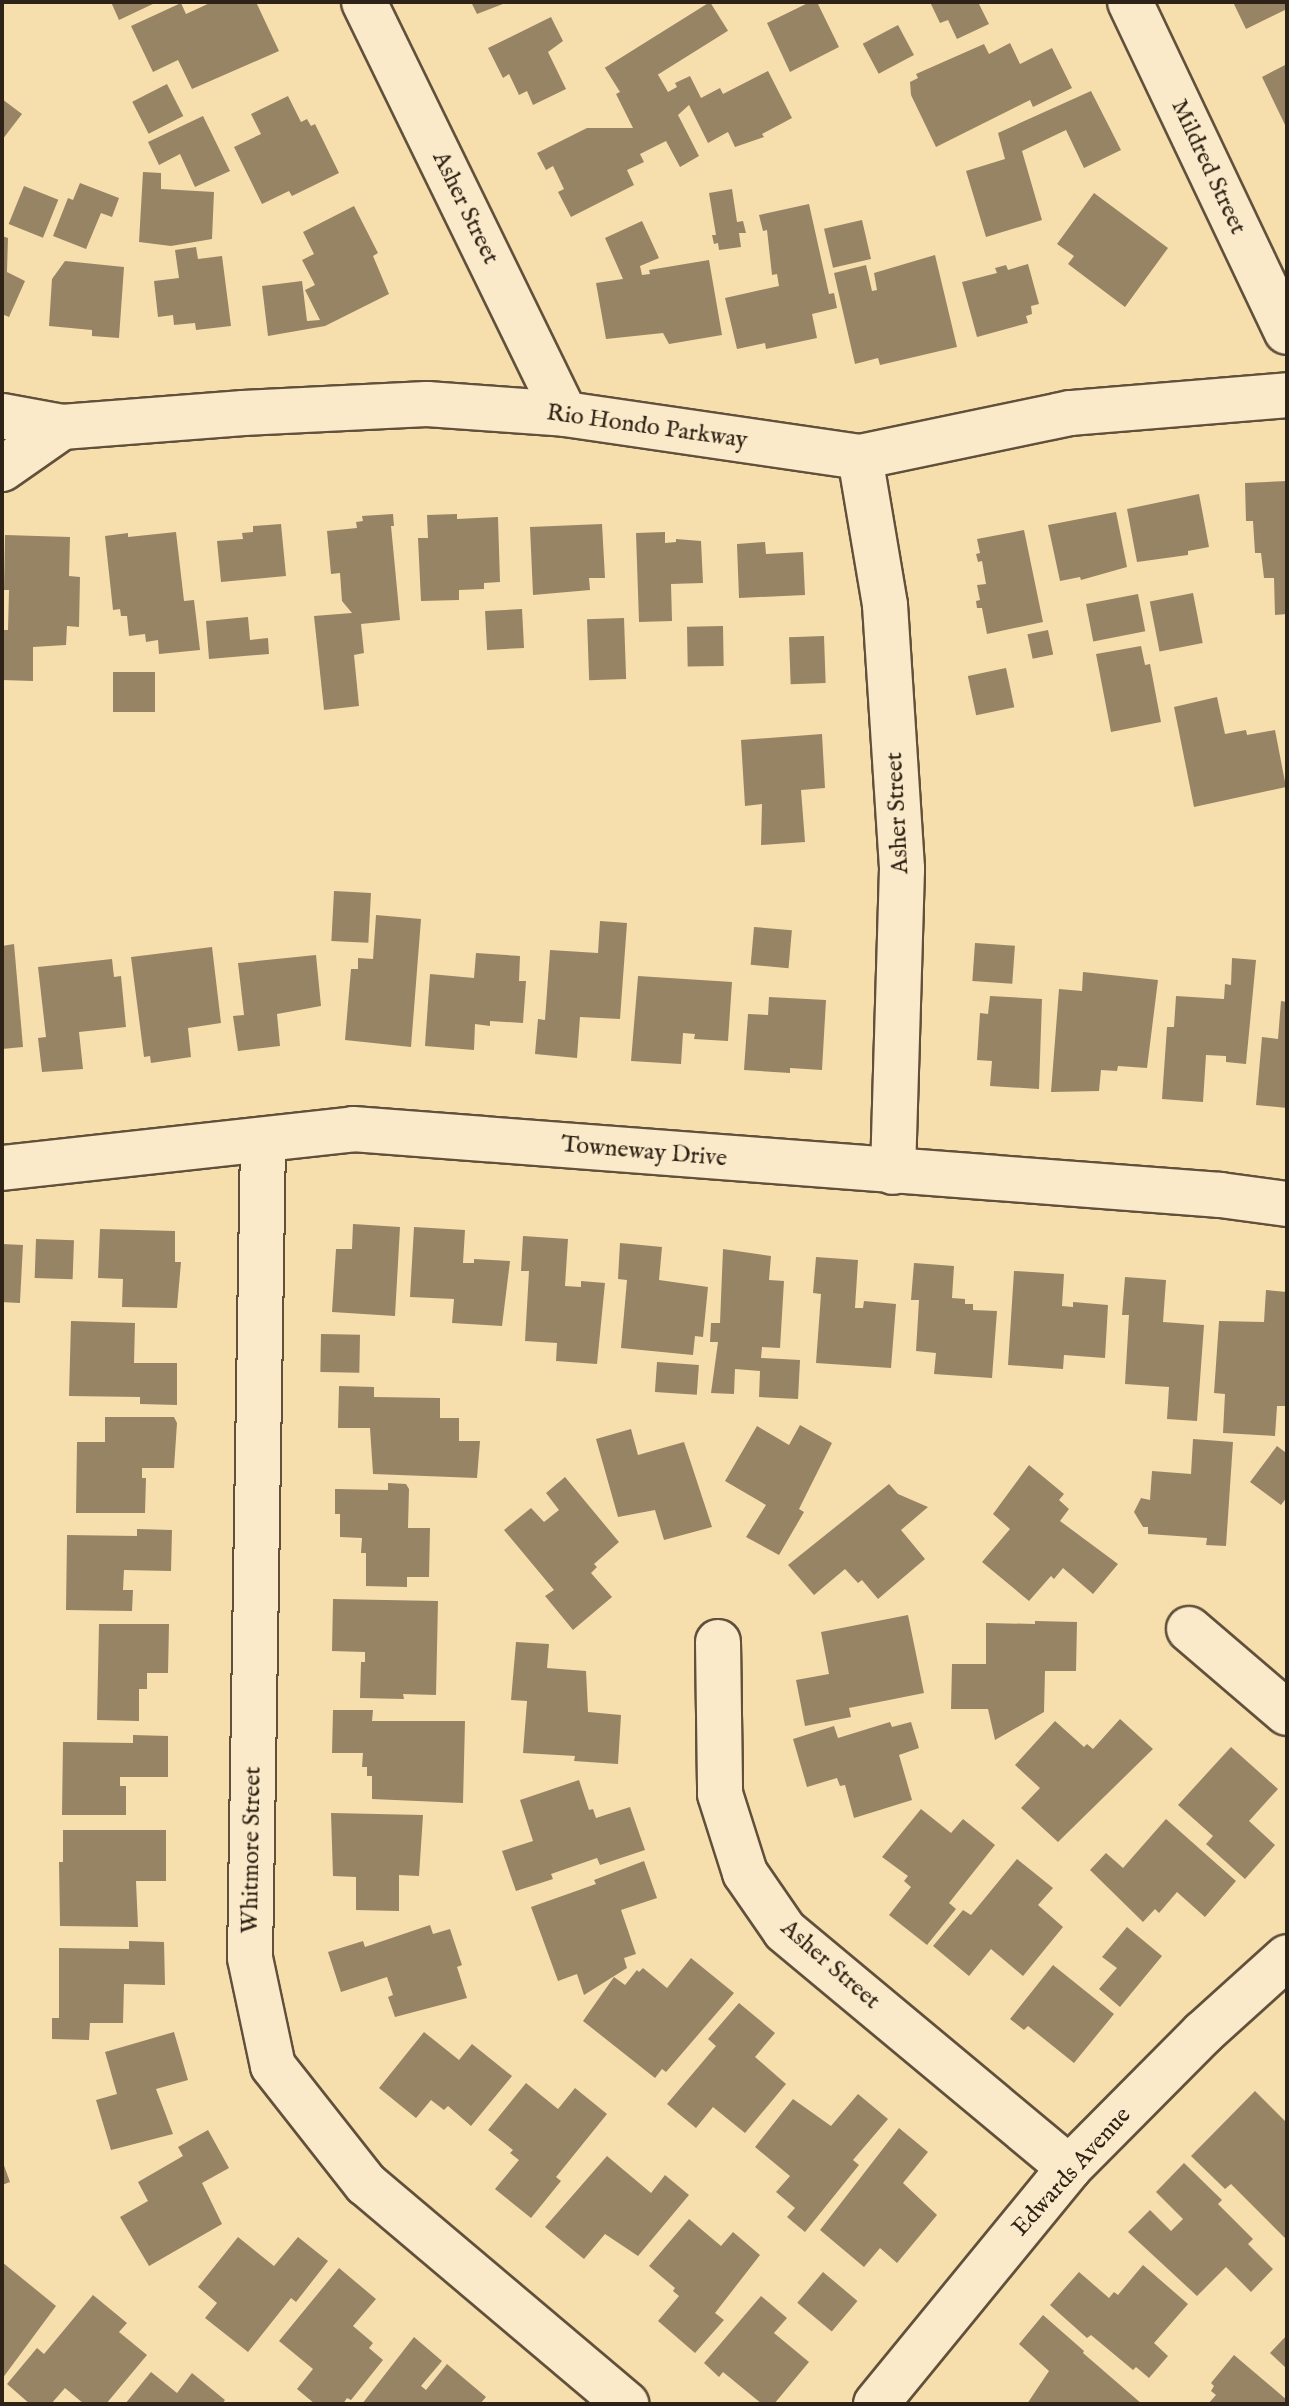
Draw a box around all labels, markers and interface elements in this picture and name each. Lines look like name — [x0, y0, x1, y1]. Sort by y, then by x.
street label: Mildred Street — [1164, 95, 1252, 239]
street label: Asher Street — [425, 147, 505, 269]
street label: Rio Hondo Parkway — [545, 399, 749, 455]
street label: Asher Street — [880, 751, 916, 875]
street label: Towneway Drive — [560, 1130, 728, 1174]
street label: Whitmore Street — [236, 1766, 268, 1934]
street label: Asher Street — [774, 1914, 886, 2016]
street label: Edwards Avenue — [1006, 2101, 1138, 2243]

